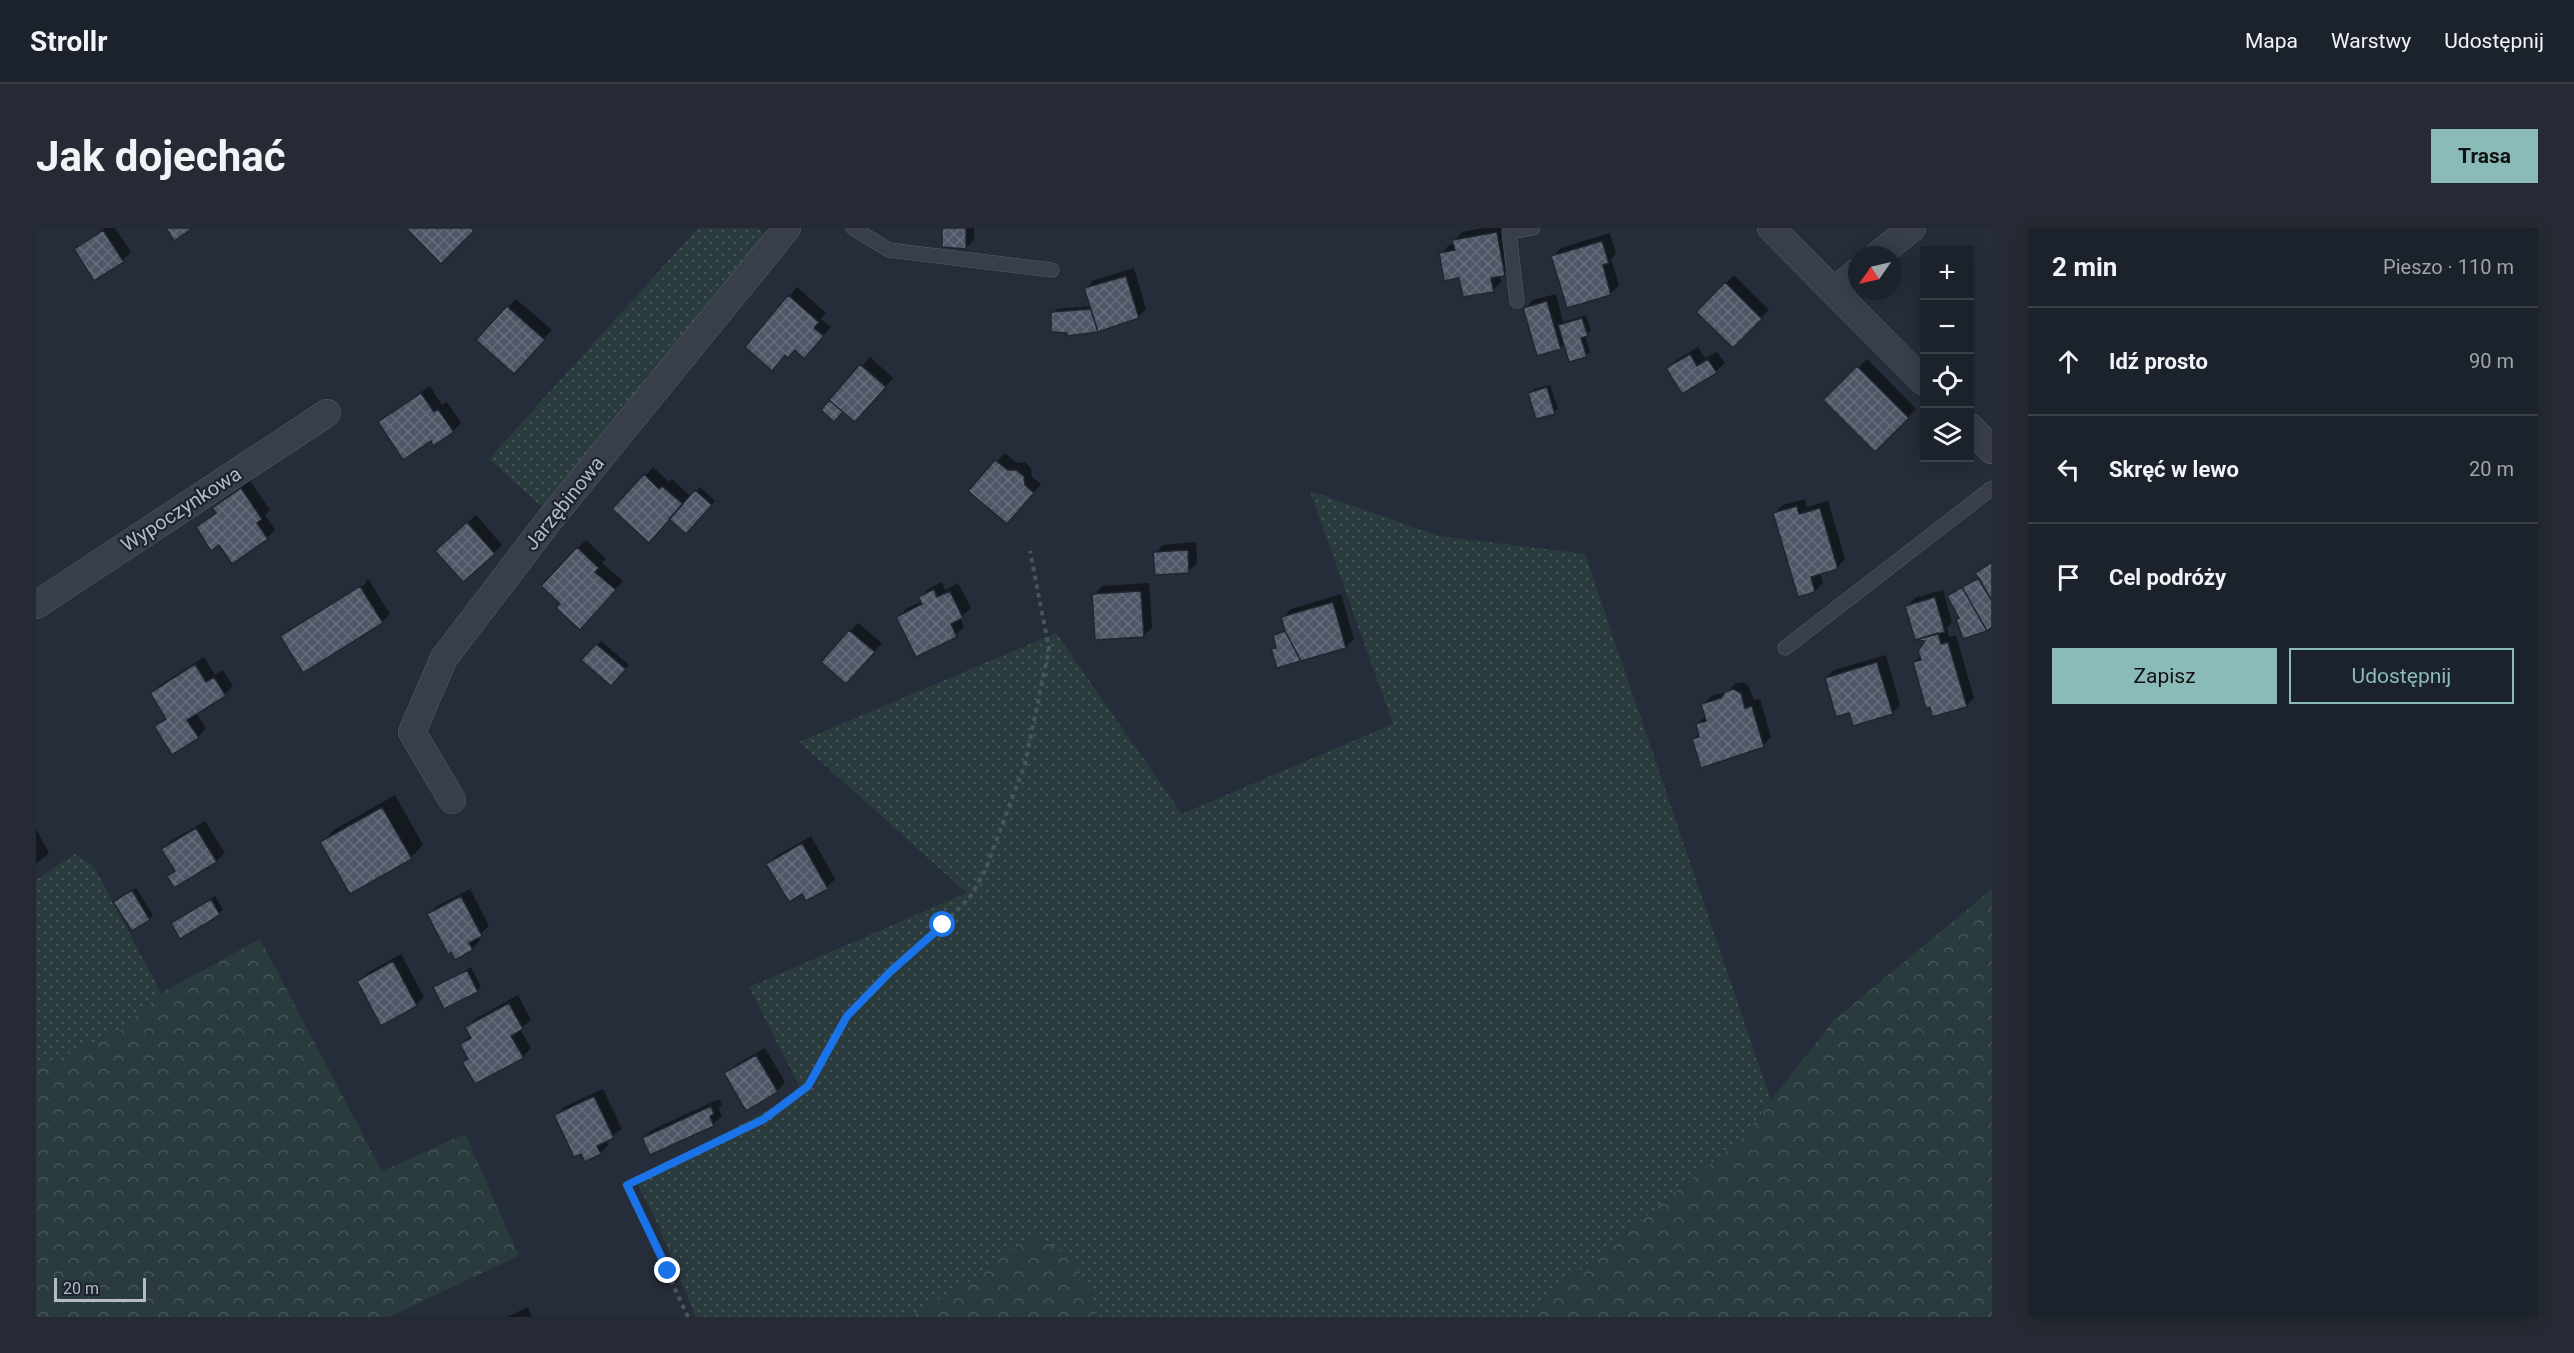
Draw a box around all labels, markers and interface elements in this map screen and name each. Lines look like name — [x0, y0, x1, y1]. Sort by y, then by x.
text: Strollr — [30, 25, 107, 58]
text: Mapa — [2245, 29, 2298, 53]
text: Warstwy — [2331, 29, 2411, 53]
text: Udostępnij — [2444, 29, 2544, 53]
button: Trasa — [2431, 129, 2538, 183]
text: Jak dojechać — [36, 132, 286, 181]
north arrow — [1848, 246, 1902, 300]
map controls — [1920, 246, 1974, 462]
button: + — [1920, 246, 1974, 300]
text: 2 min — [2052, 252, 2117, 282]
text: Pieszo · 110 m — [2383, 255, 2514, 279]
button: − — [1920, 300, 1974, 354]
icon: ahead — [2052, 345, 2085, 378]
text: Idź prosto — [2109, 349, 2208, 374]
text: 90 m — [2469, 349, 2514, 373]
button: locate — [1920, 354, 1974, 408]
button: layers — [1920, 408, 1974, 462]
street label: Jarzębinowa — [519, 451, 609, 555]
icon: left — [2052, 453, 2085, 486]
text: Skręć w lewo — [2109, 457, 2239, 482]
text: 20 m — [2469, 457, 2514, 481]
street label: Wypoczynkowa — [117, 461, 245, 557]
icon: arrive — [2052, 561, 2085, 594]
text: Cel podróży — [2109, 565, 2226, 590]
button: Zapisz — [2052, 648, 2277, 704]
button: Udostępnij — [2289, 648, 2514, 704]
route start — [929, 911, 955, 937]
route end — [654, 1257, 680, 1283]
scale bar — [54, 1275, 146, 1302]
text: 20 m — [63, 1279, 99, 1298]

